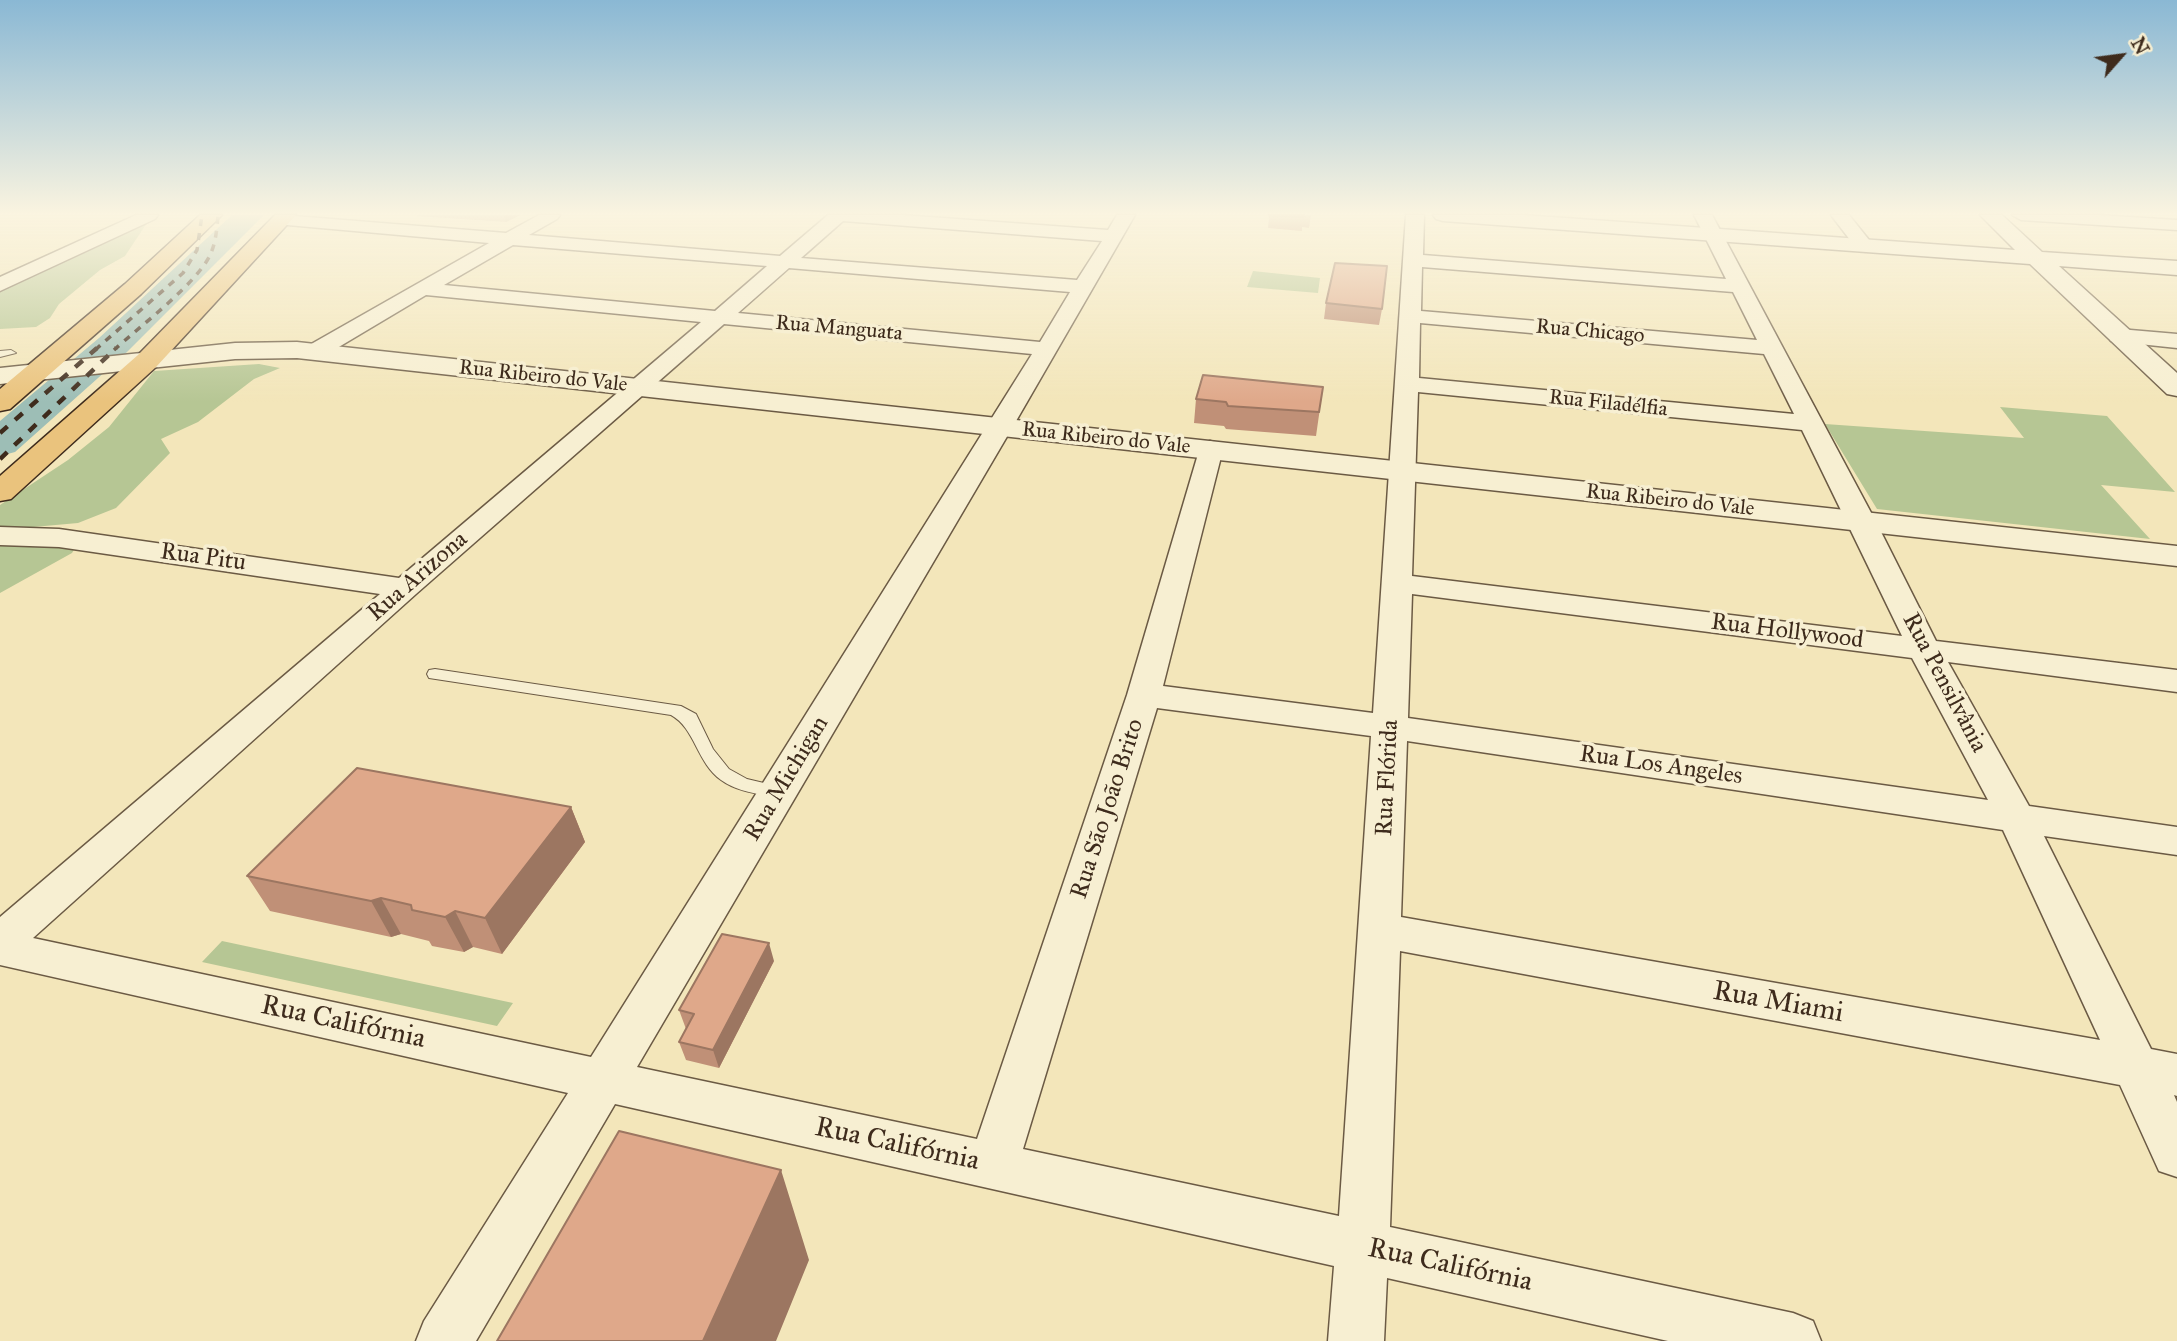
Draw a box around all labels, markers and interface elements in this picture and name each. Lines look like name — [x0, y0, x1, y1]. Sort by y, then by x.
north arrow — [2086, 21, 2156, 91]
text: N — [2126, 33, 2154, 58]
street label: Rua Manguata — [774, 311, 904, 347]
street label: Rua Chicago — [1535, 315, 1645, 349]
street label: Rua Ribeiro do Vale — [457, 356, 629, 398]
street label: Rua Filadélfia — [1547, 385, 1669, 423]
street label: Rua Ribeiro do Vale — [1020, 418, 1192, 460]
street label: Rua Ribeiro do Vale — [1584, 480, 1756, 522]
street label: Rua Arizona — [362, 526, 474, 628]
street label: Rua Pitu — [158, 538, 248, 578]
street label: Rua Hollywood — [1709, 608, 1865, 656]
street label: Rua Pensilvânia — [1895, 608, 1993, 758]
street label: Rua Michigan — [739, 711, 835, 847]
street label: Rua São João Brito — [1065, 716, 1151, 902]
street label: Rua Flórida — [1371, 719, 1405, 837]
street label: Rua Los Angeles — [1578, 740, 1744, 792]
street label: Rua Miami — [1710, 975, 1846, 1031]
street label: Rua Califórnia — [258, 989, 428, 1057]
street label: Rua Califórnia — [812, 1111, 982, 1179]
street label: Rua Califórnia — [1365, 1232, 1535, 1300]

